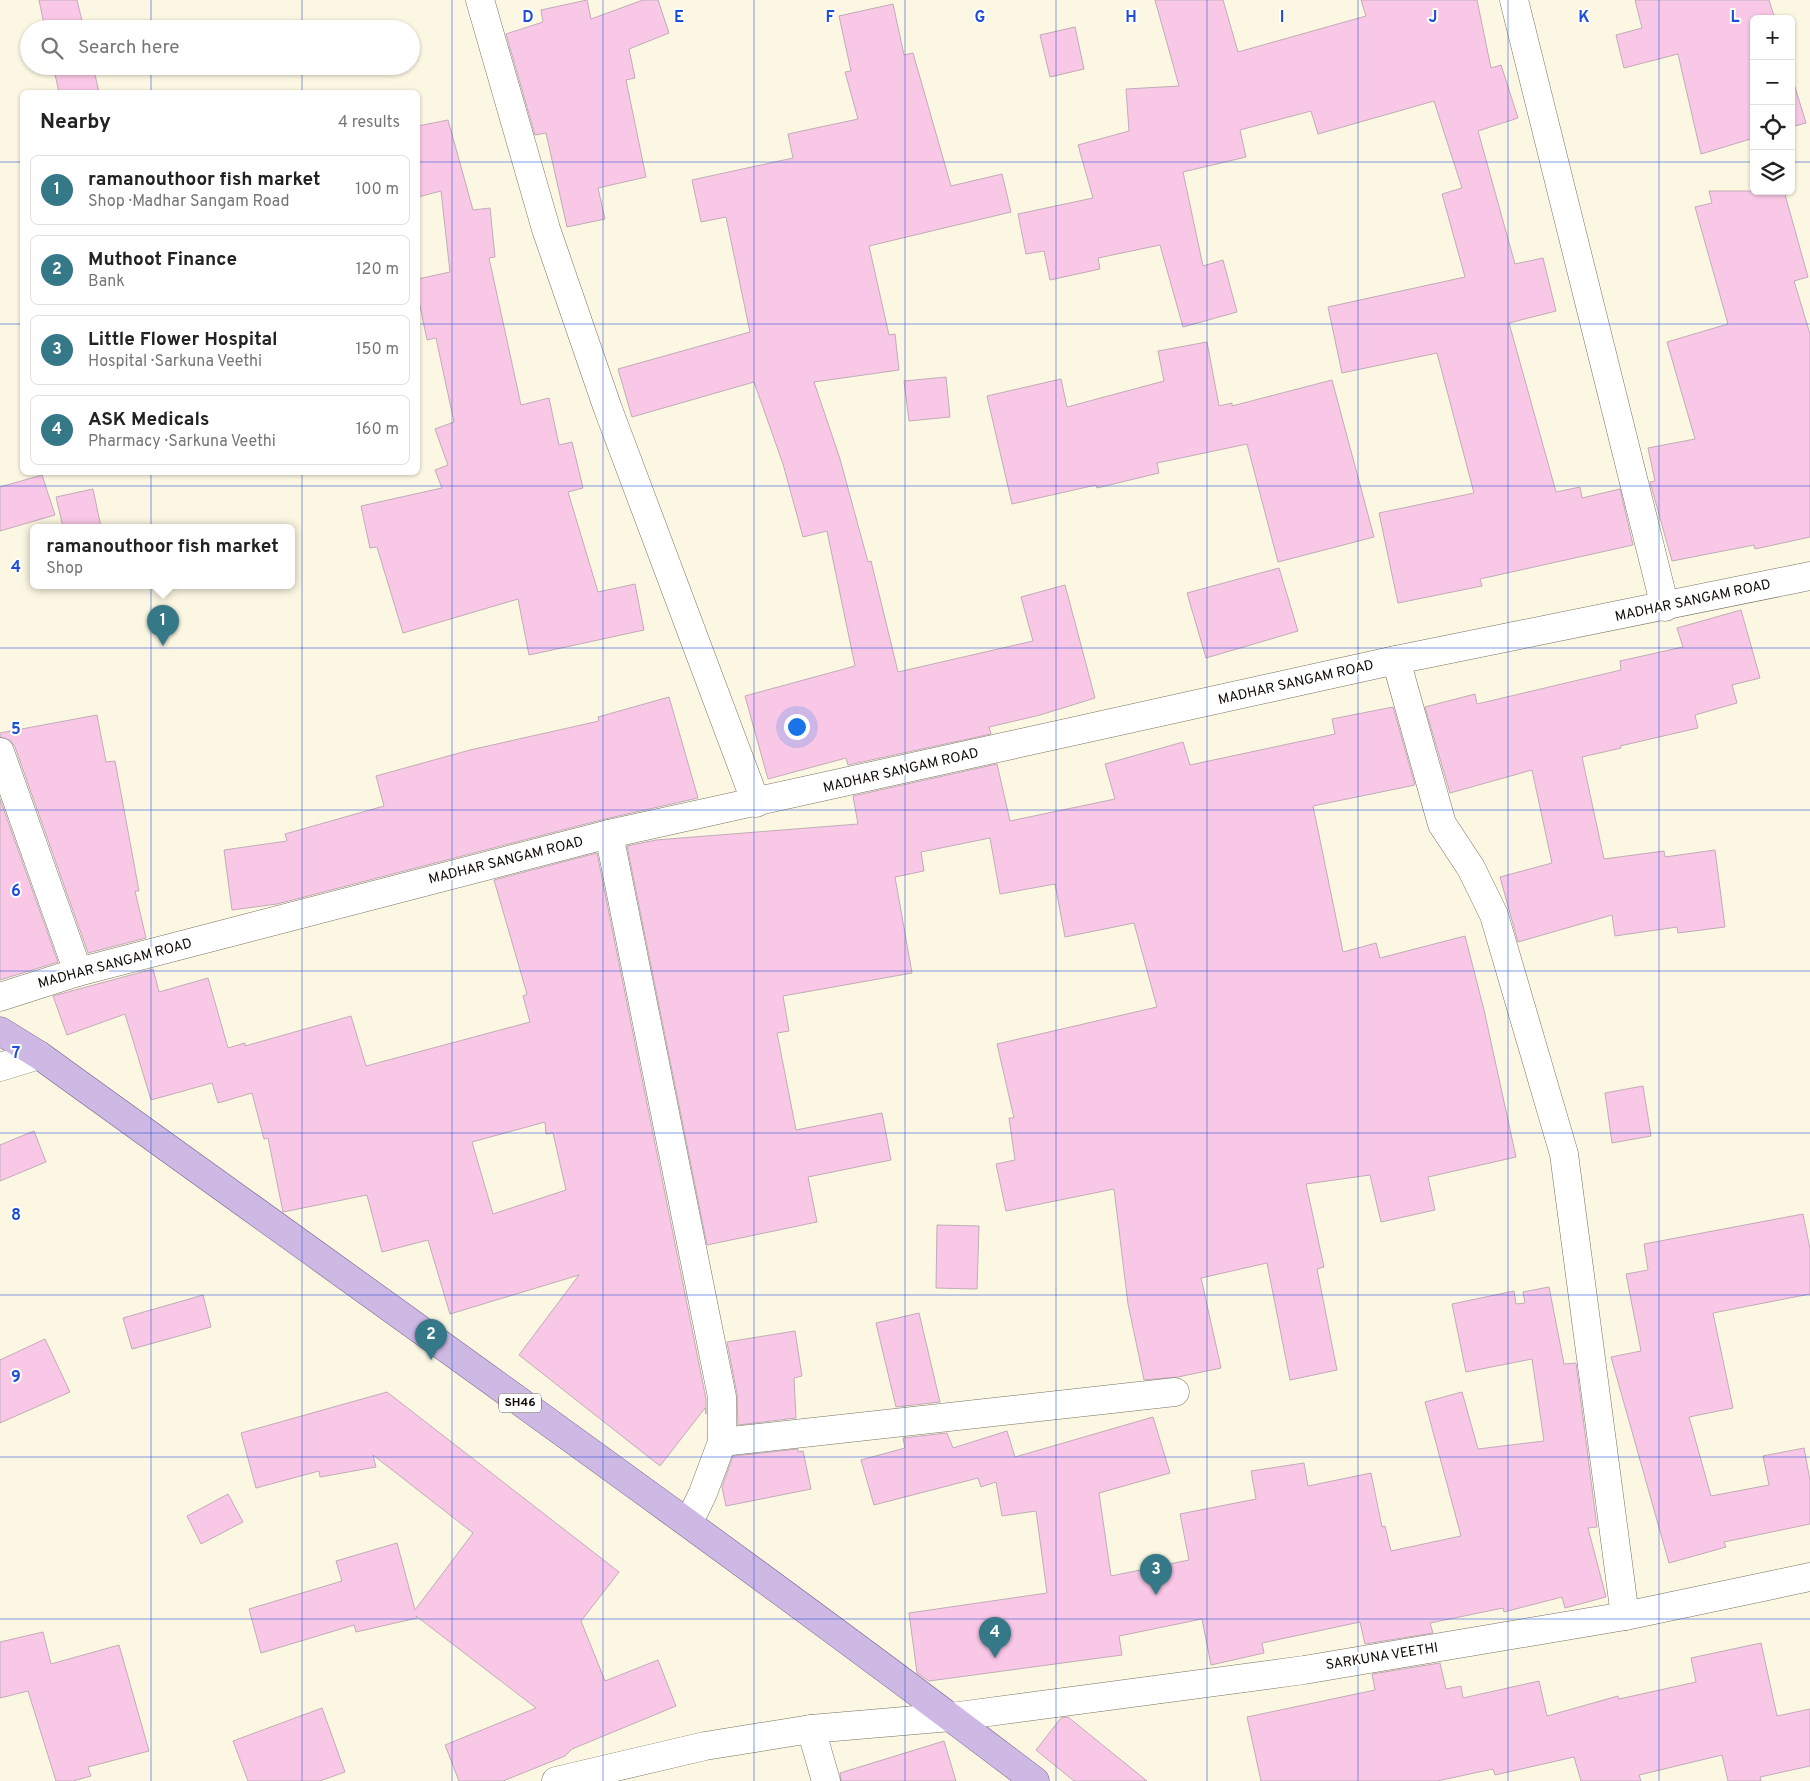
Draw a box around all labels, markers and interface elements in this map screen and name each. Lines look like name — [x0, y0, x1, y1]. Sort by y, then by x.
text: D — [522, 8, 534, 28]
text: E — [674, 8, 684, 28]
text: F — [825, 8, 835, 28]
text: G — [975, 8, 985, 28]
text: H — [1125, 8, 1137, 28]
text: I — [1280, 8, 1284, 28]
text: J — [1429, 8, 1437, 28]
text: K — [1578, 8, 1590, 28]
text: L — [1730, 8, 1740, 28]
map controls — [1750, 15, 1795, 195]
button: + — [1750, 15, 1795, 60]
search box — [20, 20, 420, 75]
icon: search — [38, 34, 66, 62]
text: Search here — [78, 36, 180, 60]
button: − — [1750, 60, 1795, 105]
button: locate — [1750, 105, 1795, 150]
text: Nearby — [40, 109, 111, 136]
text: 4 results — [338, 113, 400, 133]
button: layers — [1750, 150, 1795, 195]
text: ramanouthoor fish market — [88, 168, 321, 192]
text: 1 — [54, 180, 60, 200]
text: 100 m — [355, 180, 399, 200]
text: Shop · Madhar Sangam Road — [88, 192, 290, 212]
text: Muthoot Finance — [88, 248, 237, 272]
text: 2 — [52, 260, 62, 280]
text: 120 m — [356, 260, 399, 280]
text: Bank — [88, 272, 125, 292]
text: Little Flower Hospital — [88, 328, 278, 352]
text: 3 — [52, 340, 62, 360]
text: 150 m — [356, 340, 399, 360]
text: Hospital · Sarkuna Veethi — [88, 352, 262, 372]
text: ASK Medicals — [88, 408, 209, 432]
text: 4 — [52, 420, 62, 440]
text: 160 m — [356, 420, 399, 440]
text: Pharmacy · Sarkuna Veethi — [88, 432, 276, 452]
popup — [30, 524, 295, 589]
text: ramanouthoor fish market — [46, 535, 279, 559]
text: 4 — [11, 558, 21, 578]
text: Shop — [46, 559, 83, 579]
street label: MADHAR SANGAM ROAD — [1614, 576, 1772, 626]
pin: 1 — [147, 605, 179, 646]
street label: MADHAR SANGAM ROAD — [1217, 657, 1375, 709]
your location — [784, 714, 810, 740]
text: 5 — [11, 720, 21, 740]
street label: MADHAR SANGAM ROAD — [822, 745, 980, 797]
street label: MADHAR SANGAM ROAD — [427, 834, 585, 888]
text: 6 — [11, 882, 21, 902]
street label: MADHAR SANGAM ROAD — [36, 935, 194, 993]
text: 7 — [12, 1044, 20, 1064]
text: 8 — [11, 1206, 21, 1226]
pin: 2 — [415, 1319, 447, 1360]
text: 9 — [11, 1368, 21, 1388]
road number: SH46 — [499, 1394, 541, 1412]
pin: 3 — [1140, 1554, 1172, 1595]
pin: 4 — [979, 1617, 1011, 1658]
street label: SARKUNA VEETHI — [1325, 1640, 1439, 1674]

